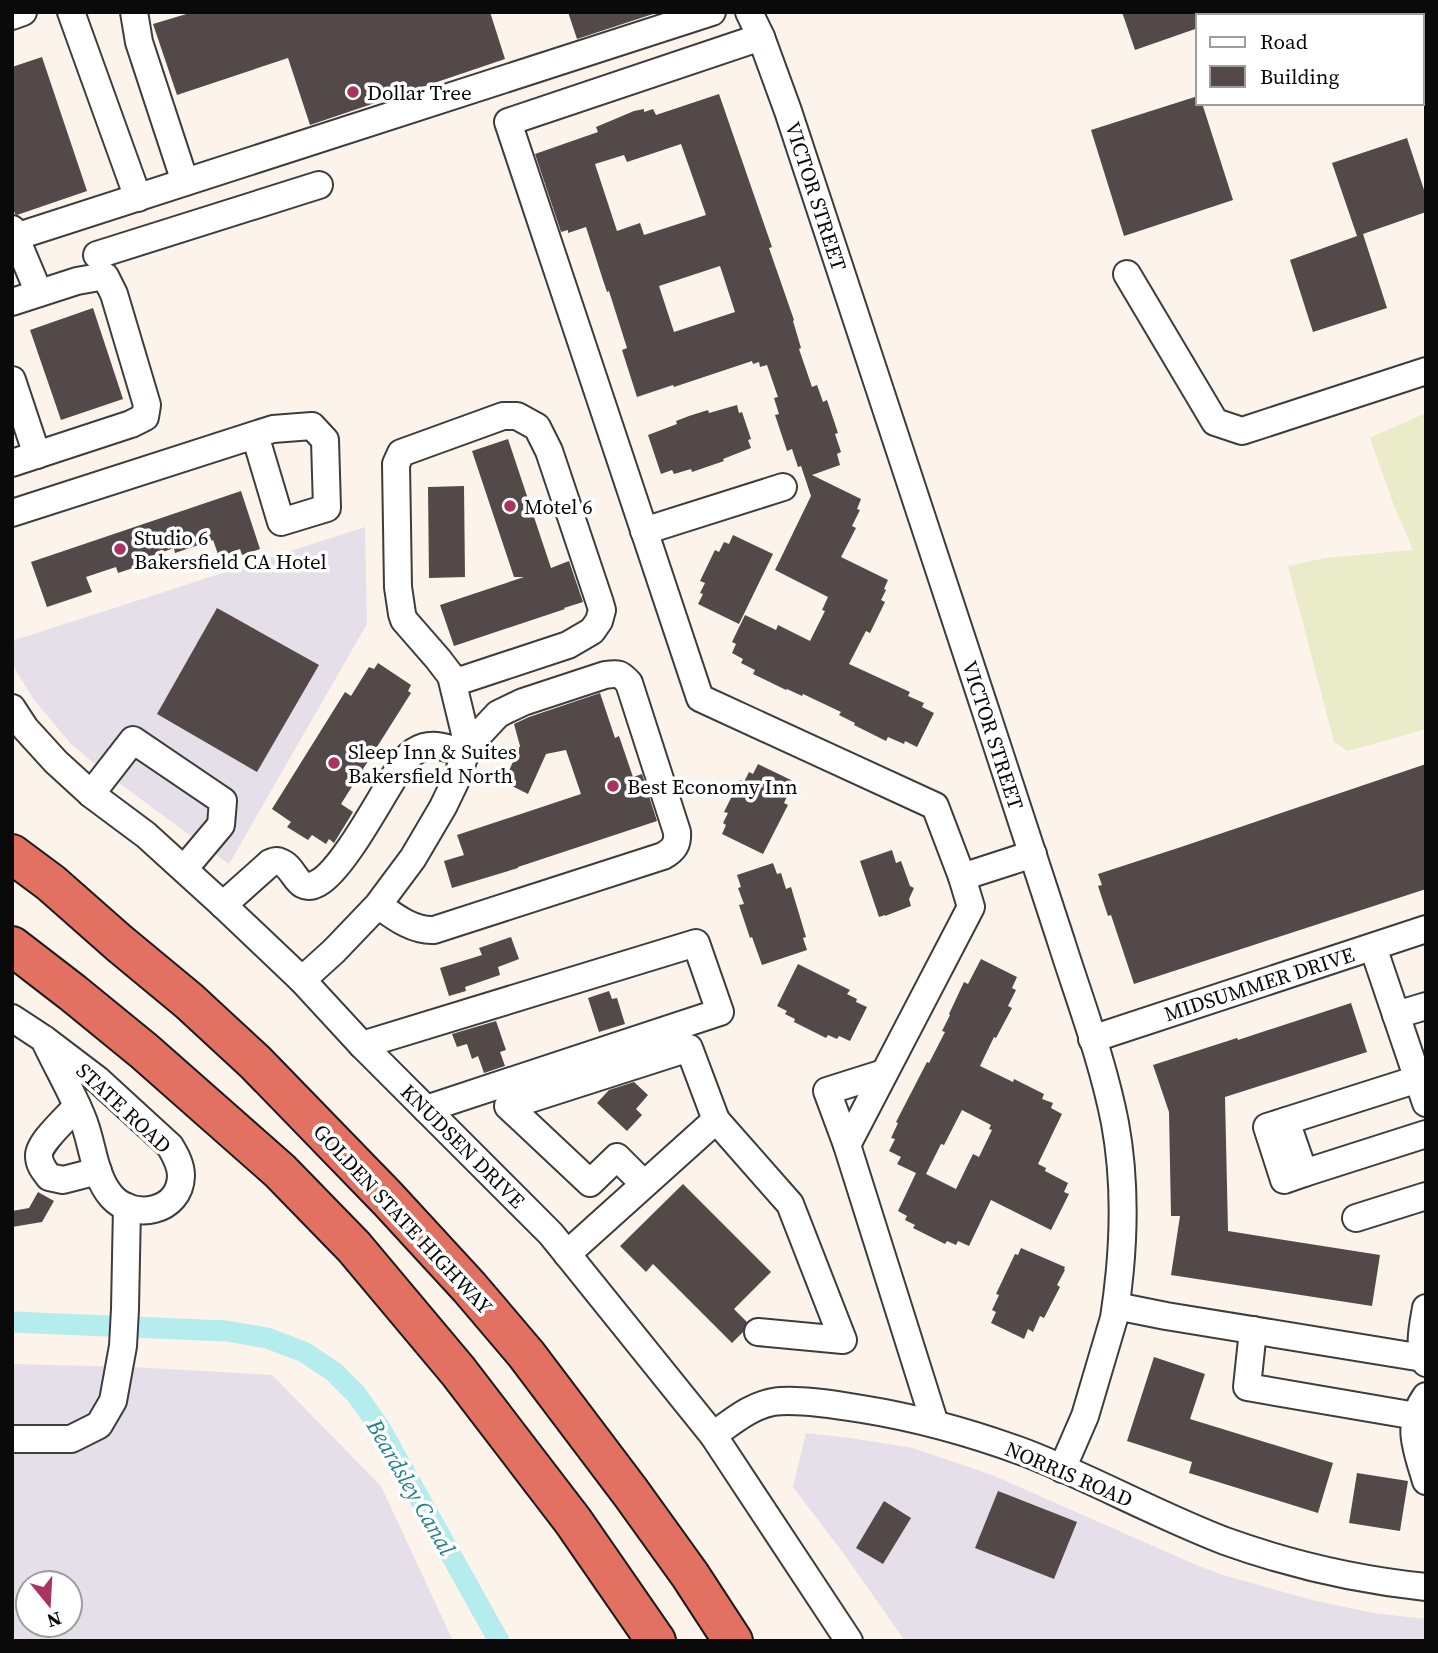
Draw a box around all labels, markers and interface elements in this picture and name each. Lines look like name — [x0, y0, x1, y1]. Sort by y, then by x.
legend — [1196, 14, 1424, 105]
text: Road — [1260, 27, 1308, 56]
text: Building — [1260, 62, 1339, 91]
place label: Dollar Tree — [367, 78, 472, 107]
marker: Dollar Tree — [345, 84, 361, 100]
street label: VICTOR STREET — [778, 118, 854, 274]
place label: Motel 6 — [524, 492, 593, 521]
marker: Motel 6 — [502, 498, 518, 514]
place label: Studio 6 Bakersfield CA Hotel — [134, 523, 327, 576]
marker: Studio 6 Bakersfield CA Hotel — [112, 541, 128, 557]
street label: VICTOR STREET — [955, 657, 1031, 813]
place label: Sleep Inn & Suites Bakersfield North — [348, 737, 517, 790]
marker: Sleep Inn & Suites Bakersfield North — [326, 755, 342, 771]
place label: Best Economy Inn — [627, 772, 798, 801]
marker: Best Economy Inn — [605, 778, 621, 794]
street label: MIDSUMMER DRIVE — [1160, 940, 1358, 1028]
street label: STATE ROAD — [70, 1056, 178, 1160]
street label: KNUDSEN DRIVE — [394, 1077, 532, 1215]
street label: GOLDEN STATE HIGHWAY — [307, 1117, 500, 1321]
water label: Beardsley Canal — [359, 1412, 463, 1561]
street label: NORRIS ROAD — [1001, 1434, 1137, 1514]
north arrow — [14, 1569, 84, 1639]
text: N — [44, 1606, 65, 1635]

